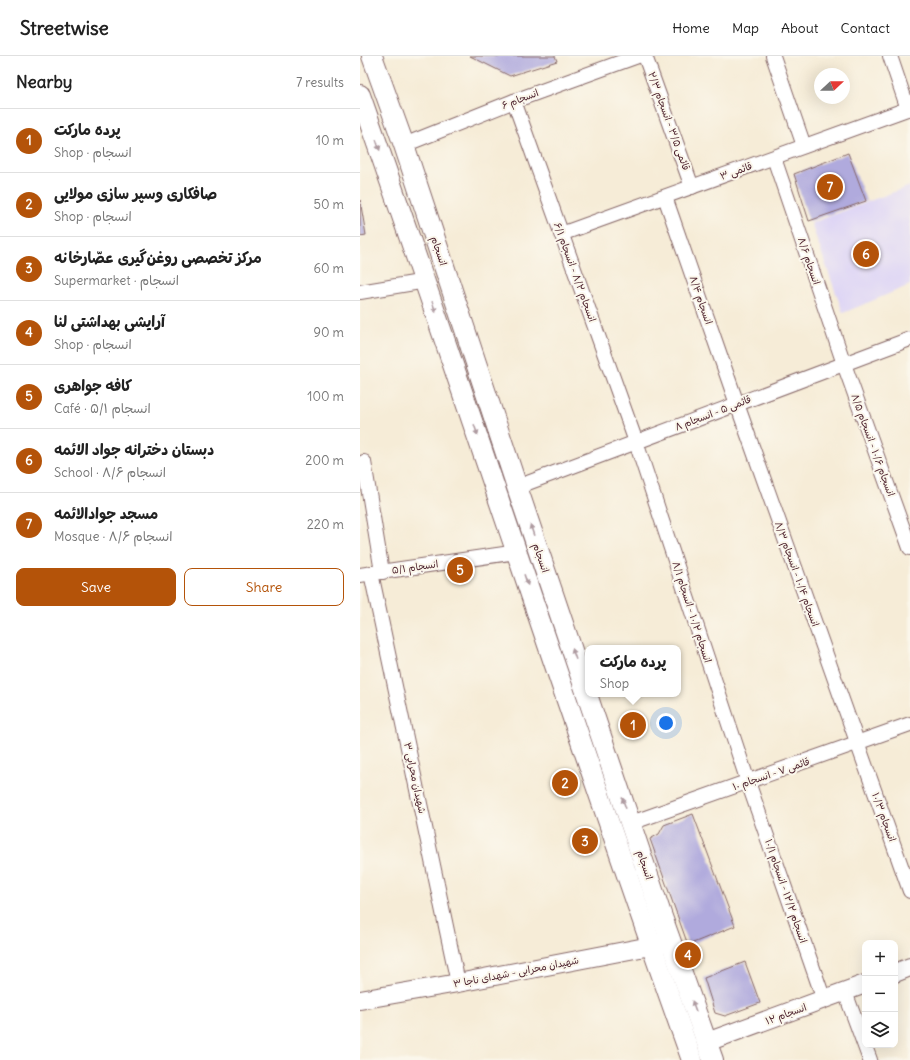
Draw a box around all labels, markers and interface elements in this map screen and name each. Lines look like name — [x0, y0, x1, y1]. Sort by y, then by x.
text: Streetwise — [20, 16, 109, 40]
text: Home — [672, 19, 710, 37]
text: Map — [732, 19, 759, 37]
text: About — [781, 19, 819, 37]
text: Contact — [841, 19, 890, 37]
north arrow — [814, 68, 850, 104]
street label: قائمی ۳/۵ - انسجام ۲/۳ — [644, 70, 693, 173]
text: Nearby — [16, 71, 72, 93]
text: 7 results — [296, 74, 344, 91]
street label: انسجام ۶ — [500, 86, 541, 113]
text: پرده مارکت — [54, 120, 120, 139]
text: 1 — [26, 132, 32, 149]
text: 10 m — [316, 132, 344, 149]
one-way arrow — [375, 139, 381, 151]
text: Shop · انسجام — [54, 144, 132, 161]
street label: قائمی ۳ — [718, 159, 754, 184]
pin: 7 — [817, 172, 843, 202]
text: صافکاری وسپر سازی مولایی — [54, 184, 217, 203]
text: 2 — [25, 196, 33, 213]
text: 50 m — [313, 196, 344, 213]
text: Shop · انسجام — [54, 208, 132, 225]
street label: انسجام ۸/۲ - انسجام ۶/۱ — [550, 220, 599, 324]
street label: انسجام — [427, 235, 450, 268]
street label: انسجام ۸/۶ — [794, 236, 823, 287]
pin: 6 — [853, 239, 879, 269]
text: مرکز تخصصی روغن‌گیری عصّارخانه — [54, 248, 262, 267]
text: 3 — [25, 260, 33, 277]
text: 60 m — [313, 260, 344, 277]
text: Supermarket · انسجام — [54, 272, 179, 289]
street label: انسجام ۸/۴ — [686, 274, 715, 326]
one-way arrow — [432, 301, 438, 313]
text: آرایشی بهداشتی لنا — [54, 312, 165, 331]
text: 4 — [25, 324, 33, 341]
text: 90 m — [313, 324, 344, 341]
text: Shop · انسجام — [54, 336, 132, 353]
text: کافه جواهری — [54, 376, 132, 395]
text: 5 — [25, 388, 33, 405]
text: 100 m — [307, 388, 344, 405]
street label: قائمی ۵ - انسجام ۸ — [673, 392, 753, 434]
street label: انسجام ۱۰/۶ - انسجام ۸/۵ — [847, 392, 898, 498]
text: Café · انسجام ۵/۱ — [54, 400, 151, 417]
one-way arrow — [473, 424, 479, 436]
text: دبستان دخترانه جواد الائمه — [54, 440, 214, 459]
text: 6 — [25, 452, 33, 469]
text: 200 m — [305, 452, 344, 469]
text: School · انسجام ۸/۶ — [54, 464, 166, 481]
text: مسجد جوادالائمه — [54, 504, 158, 523]
text: 7 — [26, 516, 32, 533]
text: 220 m — [307, 516, 344, 533]
street label: انسجام ۱۰/۴ - انسجام ۸/۳ — [771, 520, 822, 629]
one-way arrow — [529, 524, 535, 536]
text: Mosque · انسجام ۸/۶ — [54, 528, 173, 545]
street label: انسجام — [529, 542, 552, 575]
pin: 5 — [447, 555, 473, 585]
street label: انسجام ۵/۱ — [391, 557, 439, 578]
street label: انسجام ۱۰/۲ - انسجام ۸/۱ — [669, 560, 715, 665]
button: Save — [16, 568, 176, 606]
button: Share — [184, 568, 344, 606]
one-way arrow — [523, 574, 529, 586]
popup — [585, 645, 681, 697]
one-way arrow — [570, 647, 576, 659]
text: پرده مارکت — [600, 652, 666, 671]
text: Shop — [600, 675, 629, 692]
pin: 1 — [620, 710, 646, 740]
your location — [656, 713, 676, 733]
street label: شهیدان محرابی ۳ — [400, 741, 429, 815]
street label: قائمی ۷ - انسجام ۱۰ — [731, 755, 812, 794]
pin: 2 — [552, 768, 578, 798]
street label: انسجام ۱۰/۳ — [868, 791, 899, 844]
one-way arrow — [621, 797, 627, 809]
pin: 3 — [572, 826, 598, 856]
street label: انسجام ۱۲/۲ - انسجام ۱۰/۱ — [761, 837, 810, 945]
street label: انسجام — [633, 849, 656, 882]
pin: 4 — [675, 940, 701, 970]
map controls — [862, 940, 898, 1048]
button: + — [862, 940, 898, 976]
street label: شهیدان محرابی - شهدای ناجا ۳ — [452, 953, 580, 992]
button: − — [862, 976, 898, 1012]
one-way arrow — [690, 999, 696, 1011]
street label: انسجام ۱۲ — [764, 1001, 809, 1028]
button: layers — [862, 1012, 898, 1048]

